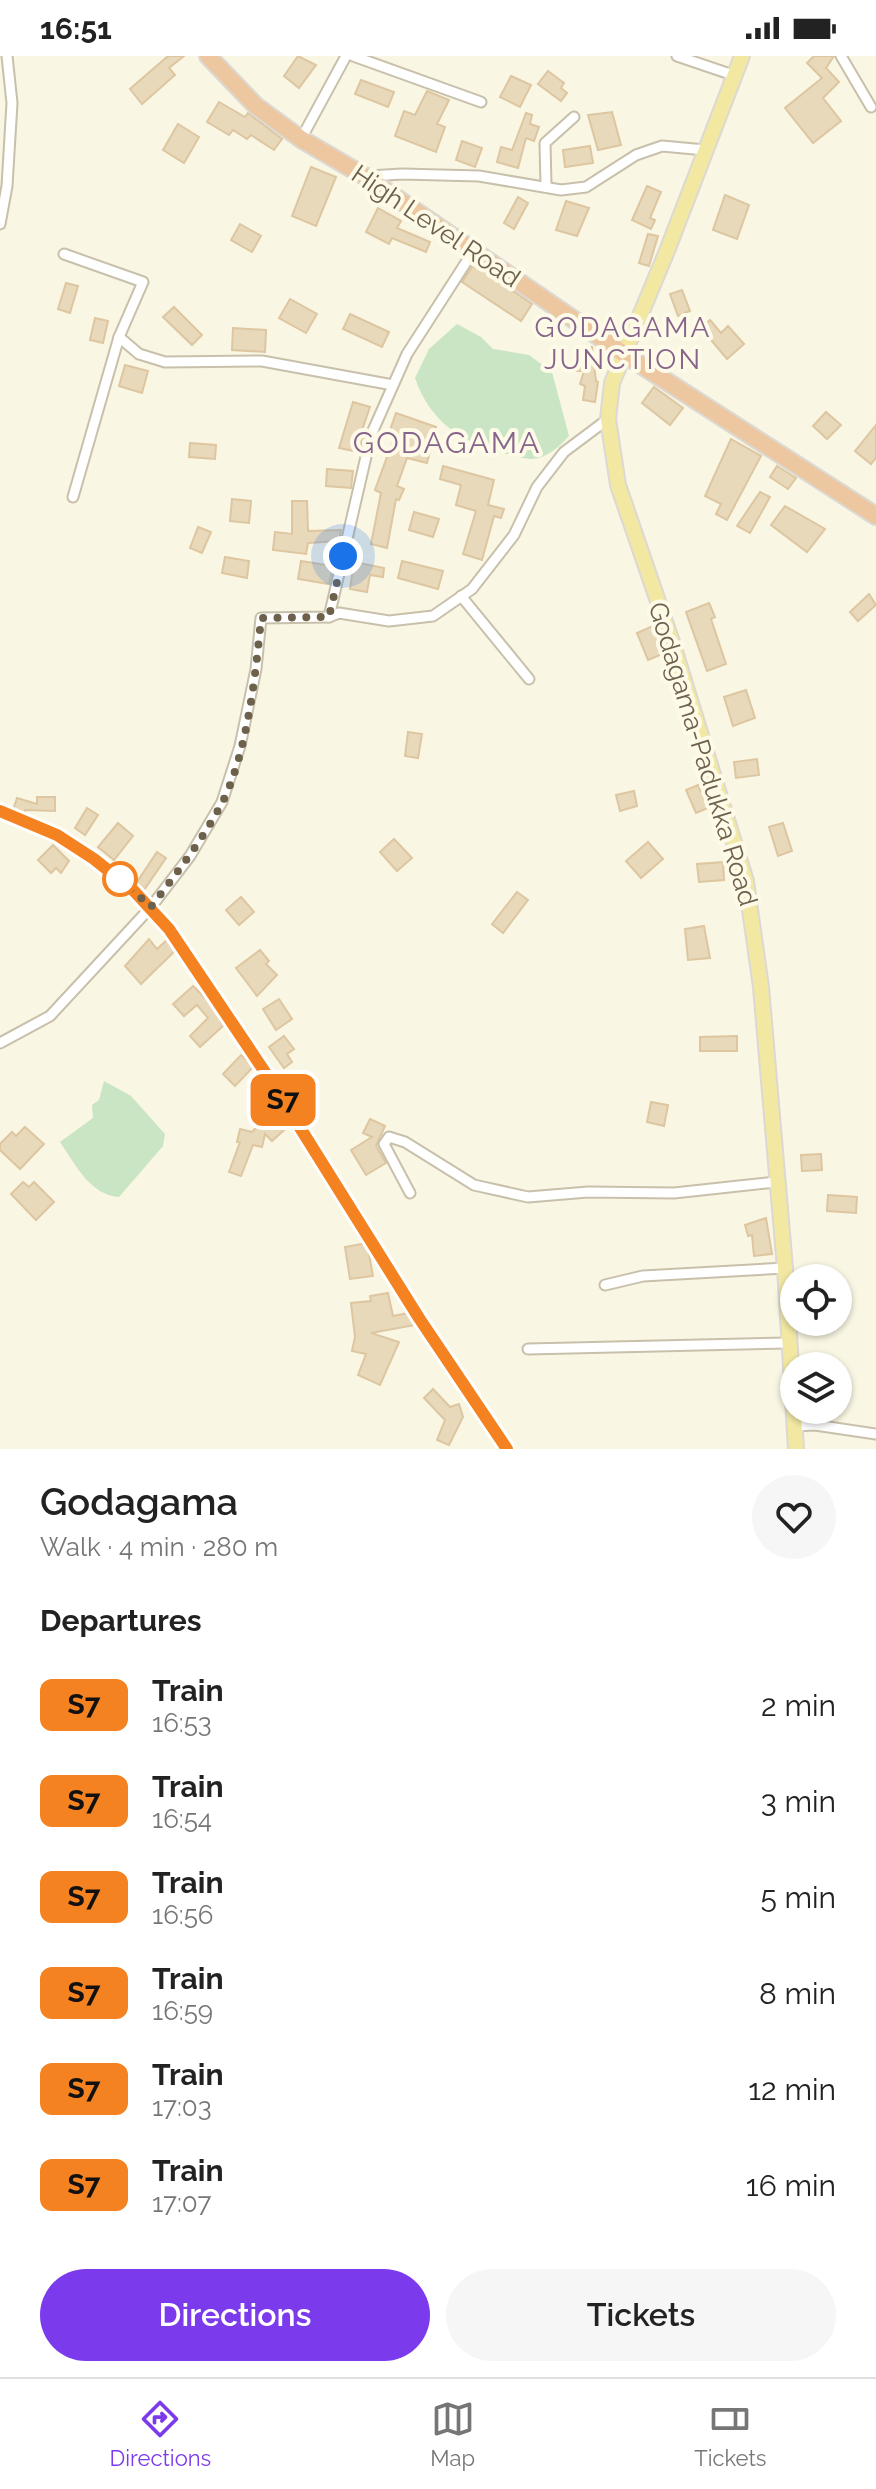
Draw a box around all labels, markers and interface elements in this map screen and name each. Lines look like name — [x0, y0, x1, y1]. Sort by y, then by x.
text: 16:51 — [40, 11, 112, 46]
street label: High Level Road — [346, 159, 526, 293]
district label: GODAGAMA JUNCTION — [534, 311, 712, 376]
district label: GODAGAMA — [353, 425, 541, 460]
your location — [323, 536, 363, 576]
street label: Godagama-Padukka Road — [642, 598, 764, 910]
unlabelled marker — [103, 862, 137, 896]
line badge: S7 — [247, 1074, 319, 1126]
text: S7 — [267, 1083, 299, 1116]
map controls — [780, 1264, 852, 1424]
button: locate — [780, 1264, 852, 1336]
button: layers — [780, 1352, 852, 1424]
button: heart — [752, 1475, 836, 1559]
text: Godagama — [40, 1479, 238, 1524]
text: Walk · 4 min · 280 m — [40, 1532, 278, 1562]
text: Departures — [40, 1603, 202, 1638]
text: Train — [152, 1673, 224, 1708]
text: S7 — [68, 1688, 100, 1721]
text: 2 min — [761, 1688, 836, 1723]
text: 16:53 — [152, 1708, 212, 1738]
text: Train — [152, 1769, 224, 1804]
text: S7 — [68, 1784, 100, 1817]
text: 3 min — [761, 1784, 836, 1819]
text: 16:54 — [152, 1804, 212, 1834]
text: Train — [152, 1865, 224, 1900]
text: S7 — [68, 1880, 100, 1913]
text: 5 min — [760, 1880, 836, 1915]
text: 16:56 — [152, 1900, 214, 1930]
text: Train — [152, 1961, 224, 1996]
text: S7 — [68, 1976, 100, 2009]
text: 8 min — [759, 1976, 836, 2011]
text: 16:59 — [152, 1996, 213, 2026]
text: Train — [152, 2057, 224, 2092]
text: S7 — [68, 2072, 100, 2105]
text: 12 min — [748, 2072, 836, 2107]
text: 17:03 — [152, 2092, 212, 2122]
text: Train — [152, 2153, 224, 2188]
text: S7 — [68, 2168, 100, 2201]
text: 16 min — [746, 2168, 836, 2203]
text: 17:07 — [152, 2188, 211, 2218]
button: Directions — [40, 2269, 430, 2361]
button: Tickets — [446, 2269, 836, 2361]
tab: Directions — [110, 2397, 211, 2471]
tab: Map — [430, 2397, 475, 2471]
tab: Tickets — [694, 2397, 766, 2471]

